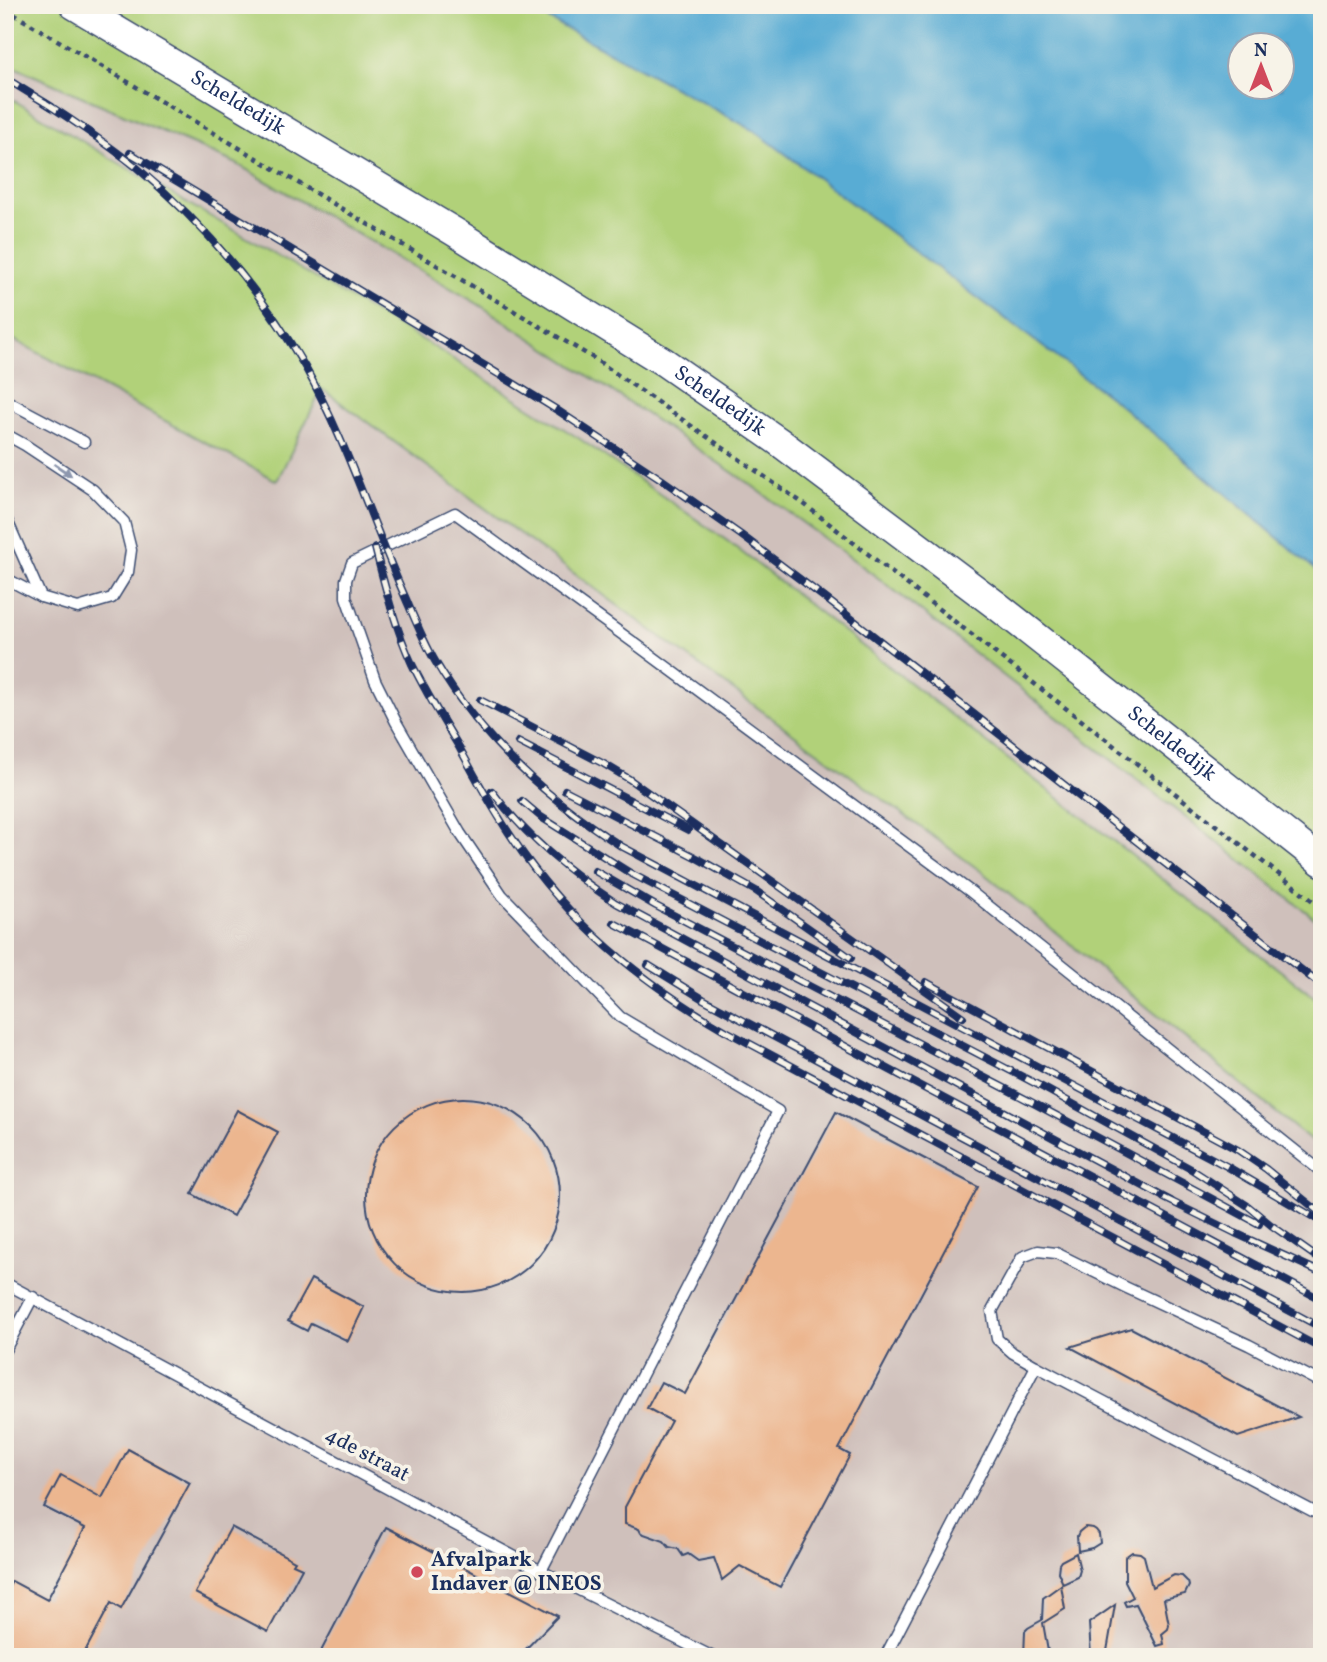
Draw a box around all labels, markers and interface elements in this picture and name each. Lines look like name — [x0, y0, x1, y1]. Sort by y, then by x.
north arrow — [1226, 32, 1296, 102]
text: N — [1254, 38, 1268, 64]
street label: Scheldedijk — [185, 63, 292, 143]
street label: Scheldedijk — [668, 359, 773, 443]
one-way arrow — [54, 463, 72, 477]
street label: Scheldedijk — [1121, 699, 1223, 788]
street label: 4de straat — [320, 1421, 414, 1489]
place label: Afvalpark Indaver @ INEOS — [431, 1546, 601, 1599]
marker: Afvalpark Indaver @ INEOS — [409, 1564, 425, 1580]

